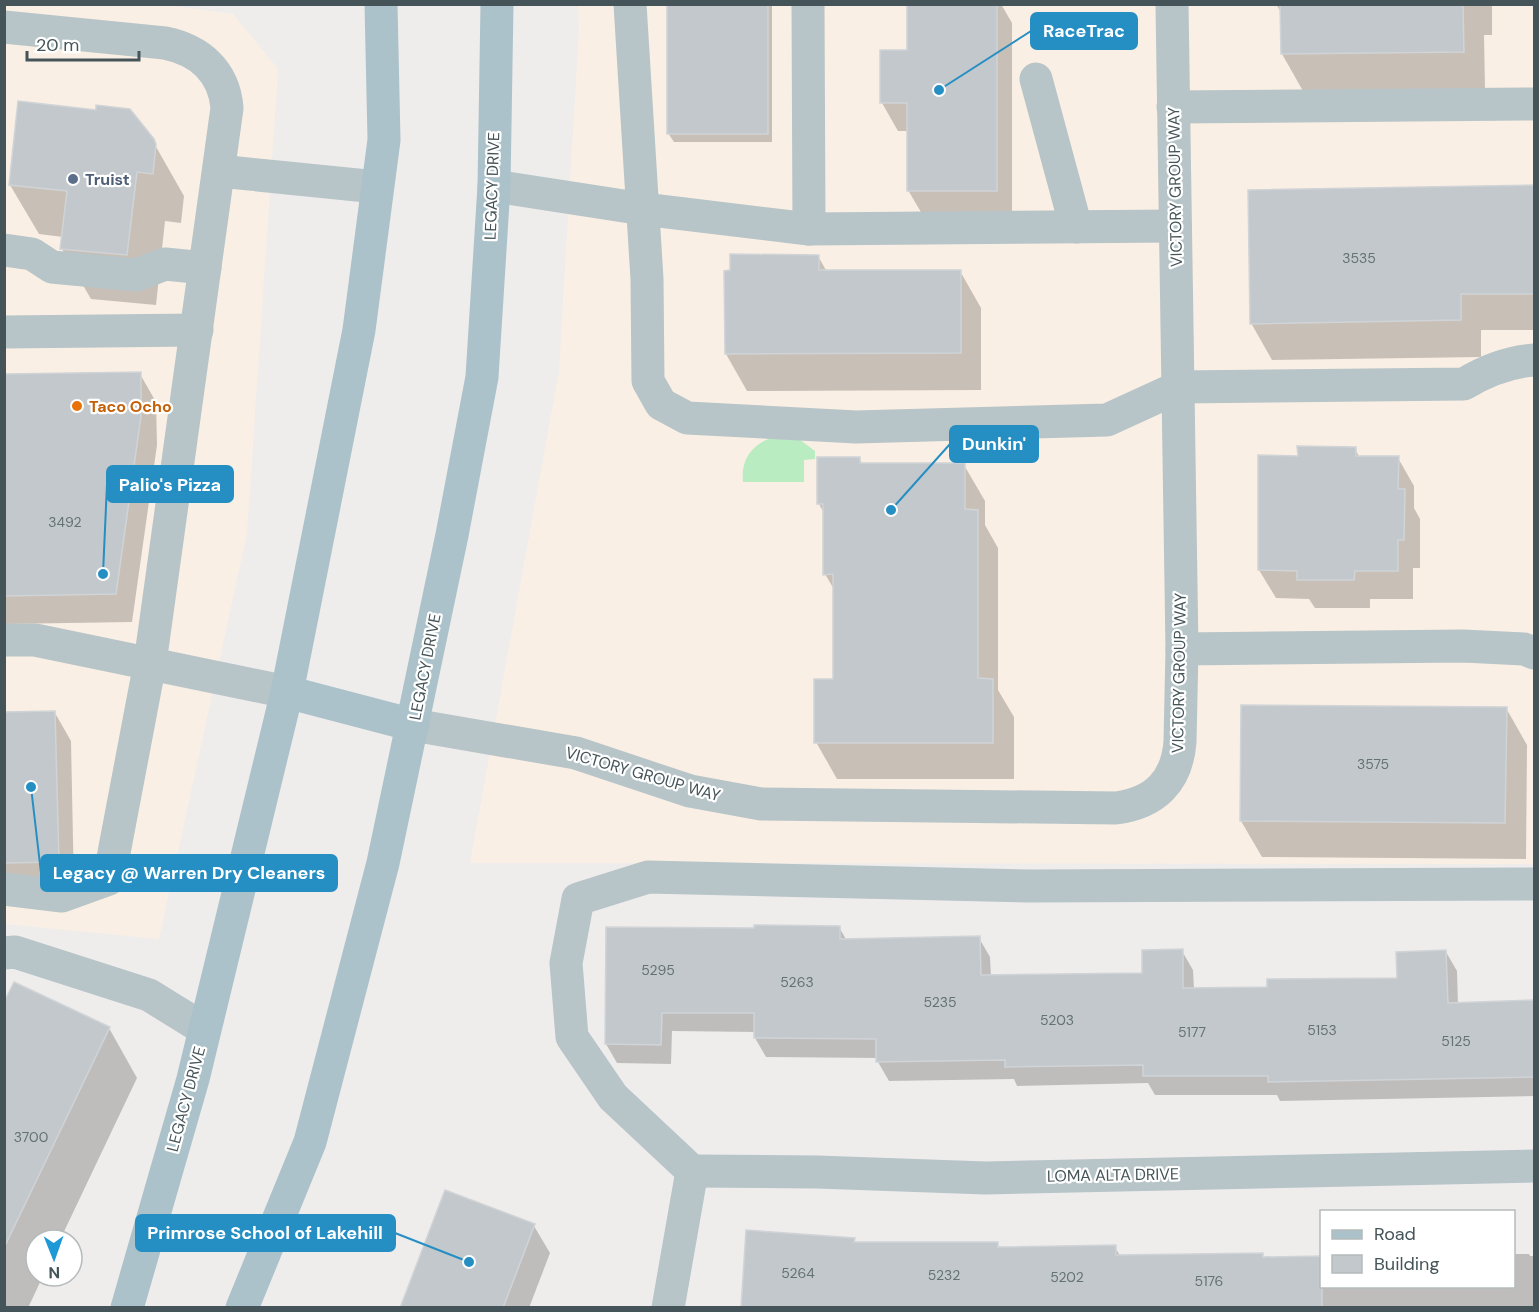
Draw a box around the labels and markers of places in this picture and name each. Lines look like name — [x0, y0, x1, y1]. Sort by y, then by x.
callout: RaceTrac — [1031, 13, 1137, 49]
place label: Truist — [85, 169, 130, 190]
marker: Truist — [66, 172, 80, 186]
place label: Taco Ocho — [89, 396, 172, 417]
marker: Taco Ocho — [70, 399, 84, 413]
callout: Dunkin' — [950, 426, 1038, 462]
callout: Palio's Pizza — [107, 466, 233, 502]
callout: Legacy @ Warren Dry Cleaners — [41, 855, 337, 891]
callout: Primrose School of Lakehill — [136, 1215, 395, 1251]

